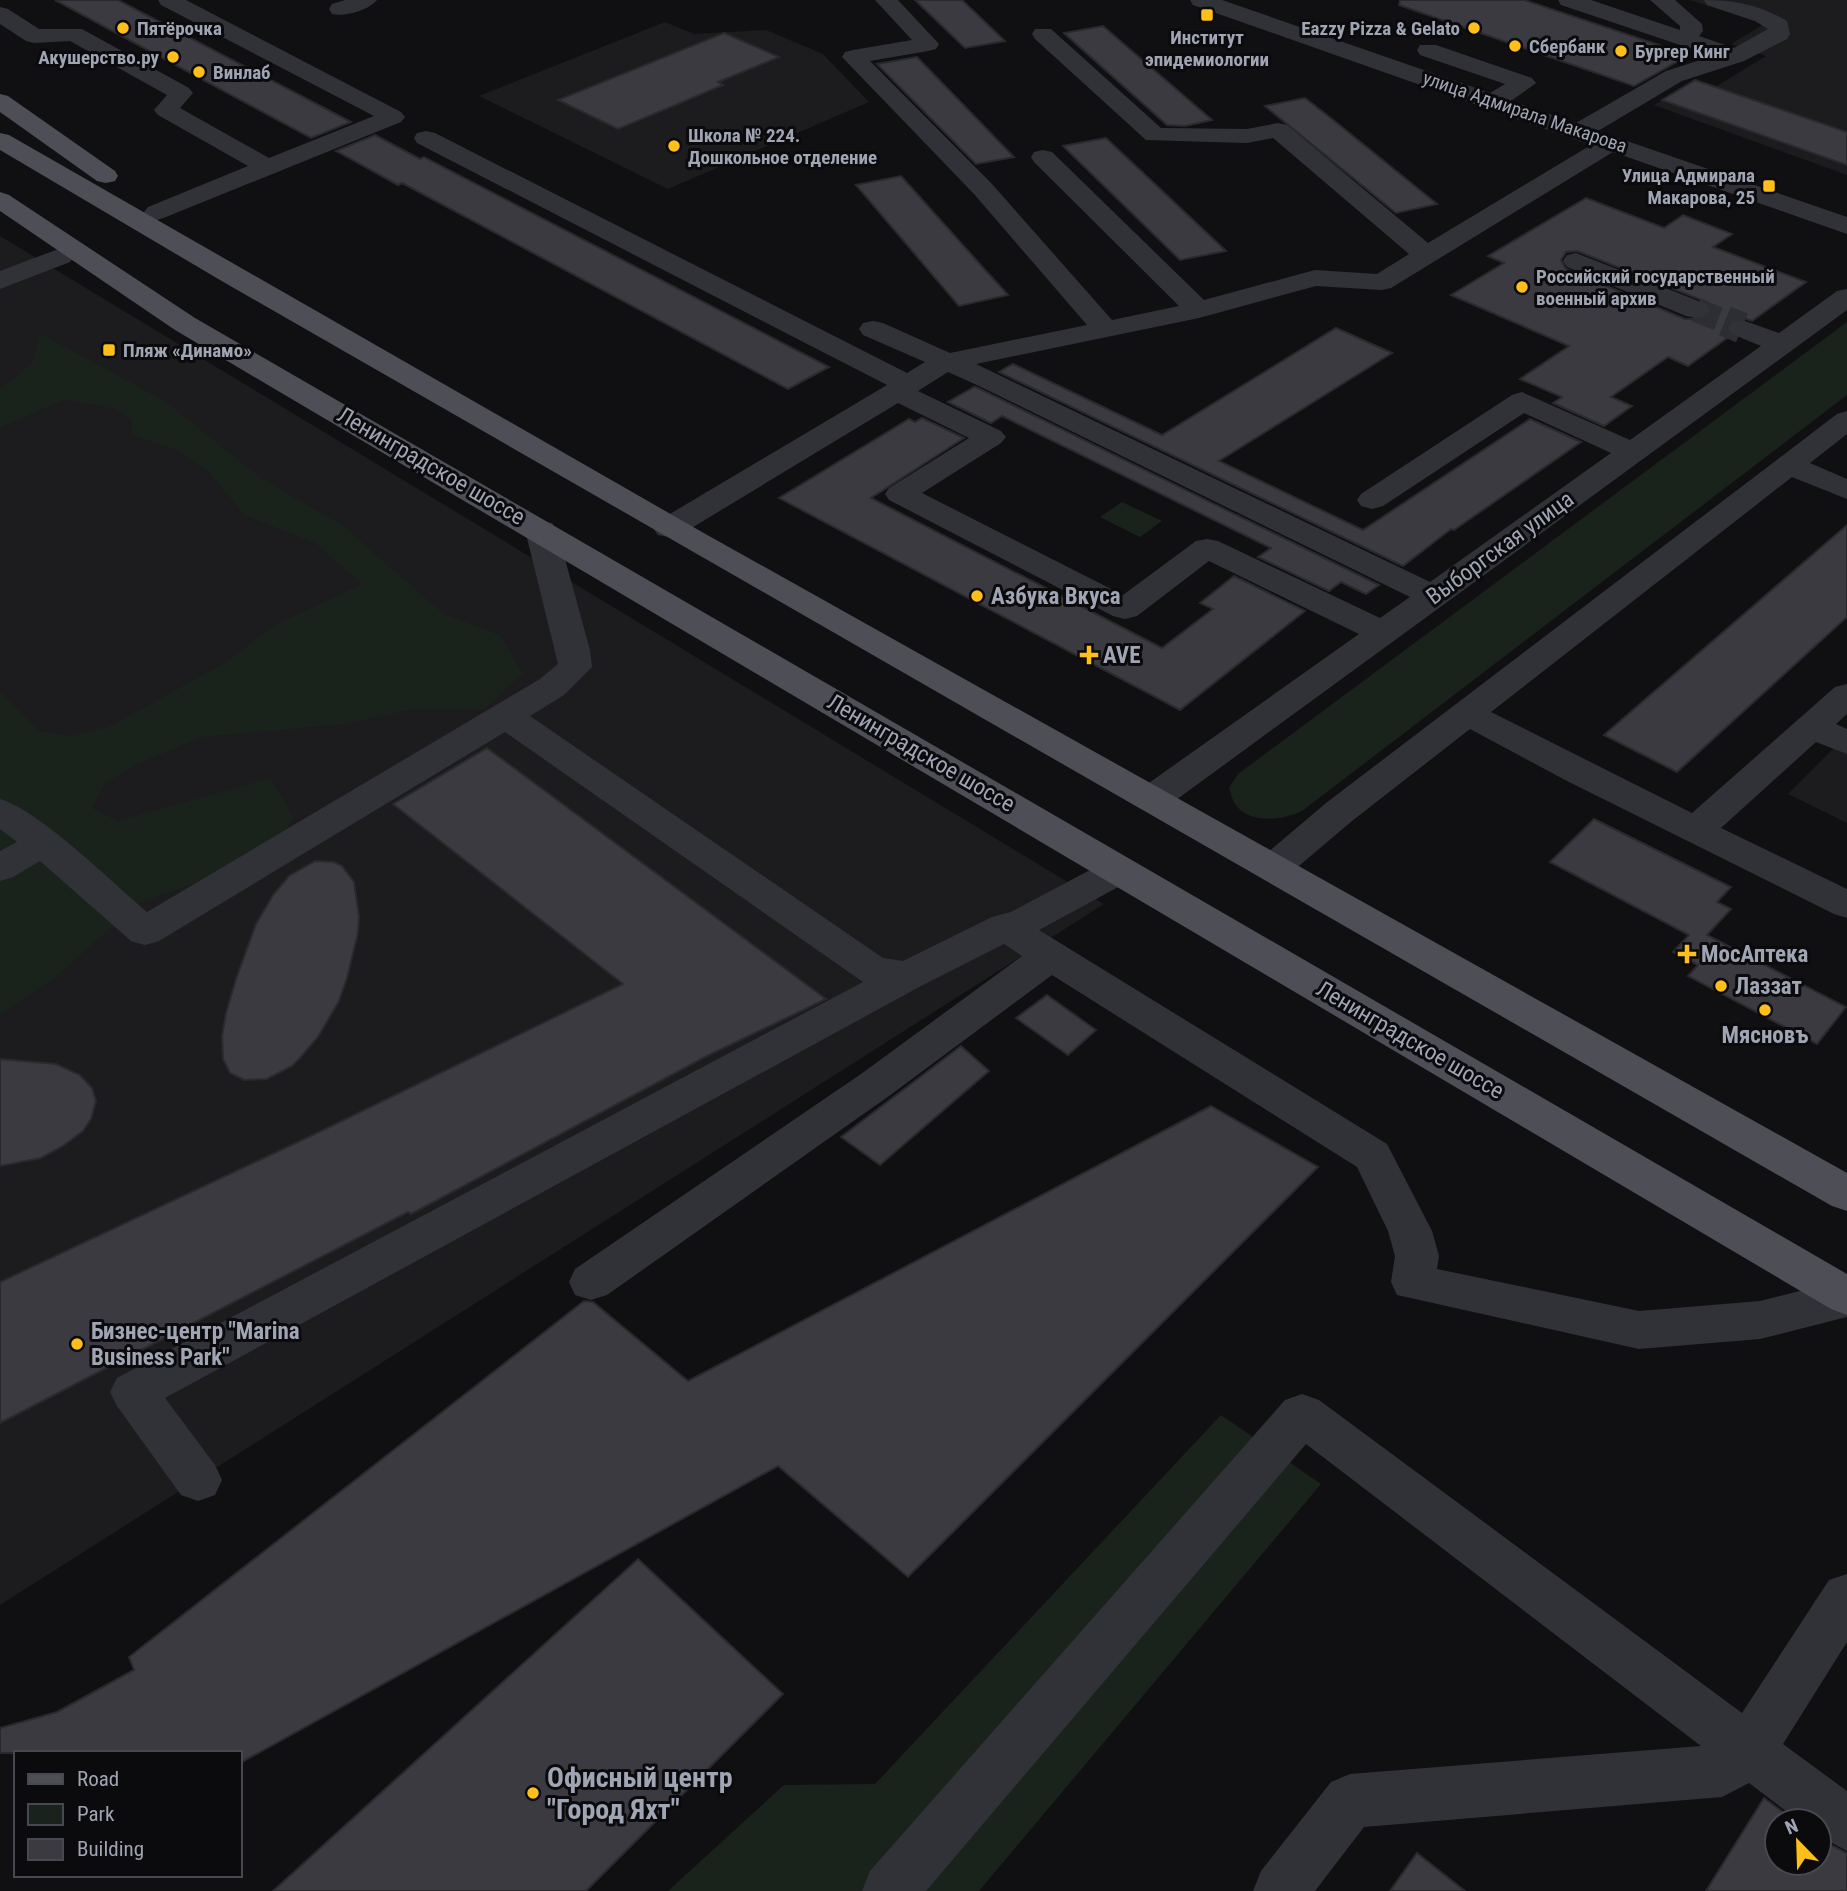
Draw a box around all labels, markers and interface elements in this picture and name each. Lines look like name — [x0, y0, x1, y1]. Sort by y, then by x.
marker: Институт эпидемиологии — [1199, 7, 1215, 23]
place label: Пятёрочка — [137, 17, 222, 40]
place label: Eazzy Pizza & Gelato — [1301, 17, 1460, 40]
marker: Пятёрочка — [115, 20, 131, 36]
marker: Eazzy Pizza & Gelato — [1466, 20, 1482, 36]
place label: Институт эпидемиологии — [1145, 26, 1269, 71]
place label: Сбербанк — [1529, 35, 1606, 58]
marker: Сбербанк — [1507, 38, 1523, 54]
place label: Бургер Кинг — [1635, 40, 1730, 63]
marker: Бургер Кинг — [1613, 43, 1629, 59]
place label: Акушерство.ру — [38, 46, 160, 69]
marker: Акушерство.ру — [165, 49, 181, 65]
place label: Винлаб — [213, 61, 271, 84]
marker: Винлаб — [191, 64, 207, 80]
street label: улица Адмирала Макарова — [1420, 66, 1630, 158]
place label: Школа № 224. Дошкольное отделение — [688, 124, 877, 169]
marker: Школа № 224. Дошкольное отделение — [666, 138, 682, 154]
place label: Улица Адмирала Макарова, 25 — [1622, 164, 1755, 209]
marker: Улица Адмирала Макарова, 25 — [1761, 178, 1777, 194]
place label: Российский государственный военный архив — [1536, 265, 1775, 310]
marker: Российский государственный военный архив — [1514, 279, 1530, 295]
place label: Пляж «Динамо» — [123, 339, 252, 362]
marker: Пляж «Динамо» — [101, 342, 117, 358]
street label: Ленинградское шоссе — [332, 401, 530, 531]
street label: Выборгская улица — [1421, 486, 1579, 610]
place label: Азбука Вкуса — [991, 583, 1121, 610]
marker: Азбука Вкуса — [969, 588, 985, 604]
place label: AVE — [1103, 642, 1140, 669]
marker: AVE — [1081, 647, 1097, 663]
street label: Ленинградское шоссе — [822, 688, 1020, 818]
place label: МосАптека — [1701, 941, 1808, 968]
marker: МосАптека — [1679, 946, 1695, 962]
place label: Лаззат — [1735, 973, 1802, 1000]
street label: Ленинградское шоссе — [1311, 975, 1509, 1105]
marker: Лаззат — [1713, 978, 1729, 994]
marker: Мясновъ — [1757, 1002, 1773, 1018]
place label: Мясновъ — [1722, 1022, 1808, 1049]
place label: Бизнес-центр "Marina Business Park" — [91, 1318, 300, 1371]
marker: Бизнес-центр "Marina Business Park" — [69, 1336, 85, 1352]
legend — [14, 1751, 242, 1877]
place label: Офисный центр "Город Яхт" — [547, 1761, 733, 1826]
text: Road — [77, 1767, 119, 1791]
marker: Офисный центр "Город Яхт" — [525, 1785, 541, 1801]
text: Park — [77, 1802, 115, 1826]
north arrow — [1763, 1807, 1833, 1877]
text: N — [1782, 1814, 1801, 1840]
text: Building — [77, 1837, 144, 1861]

